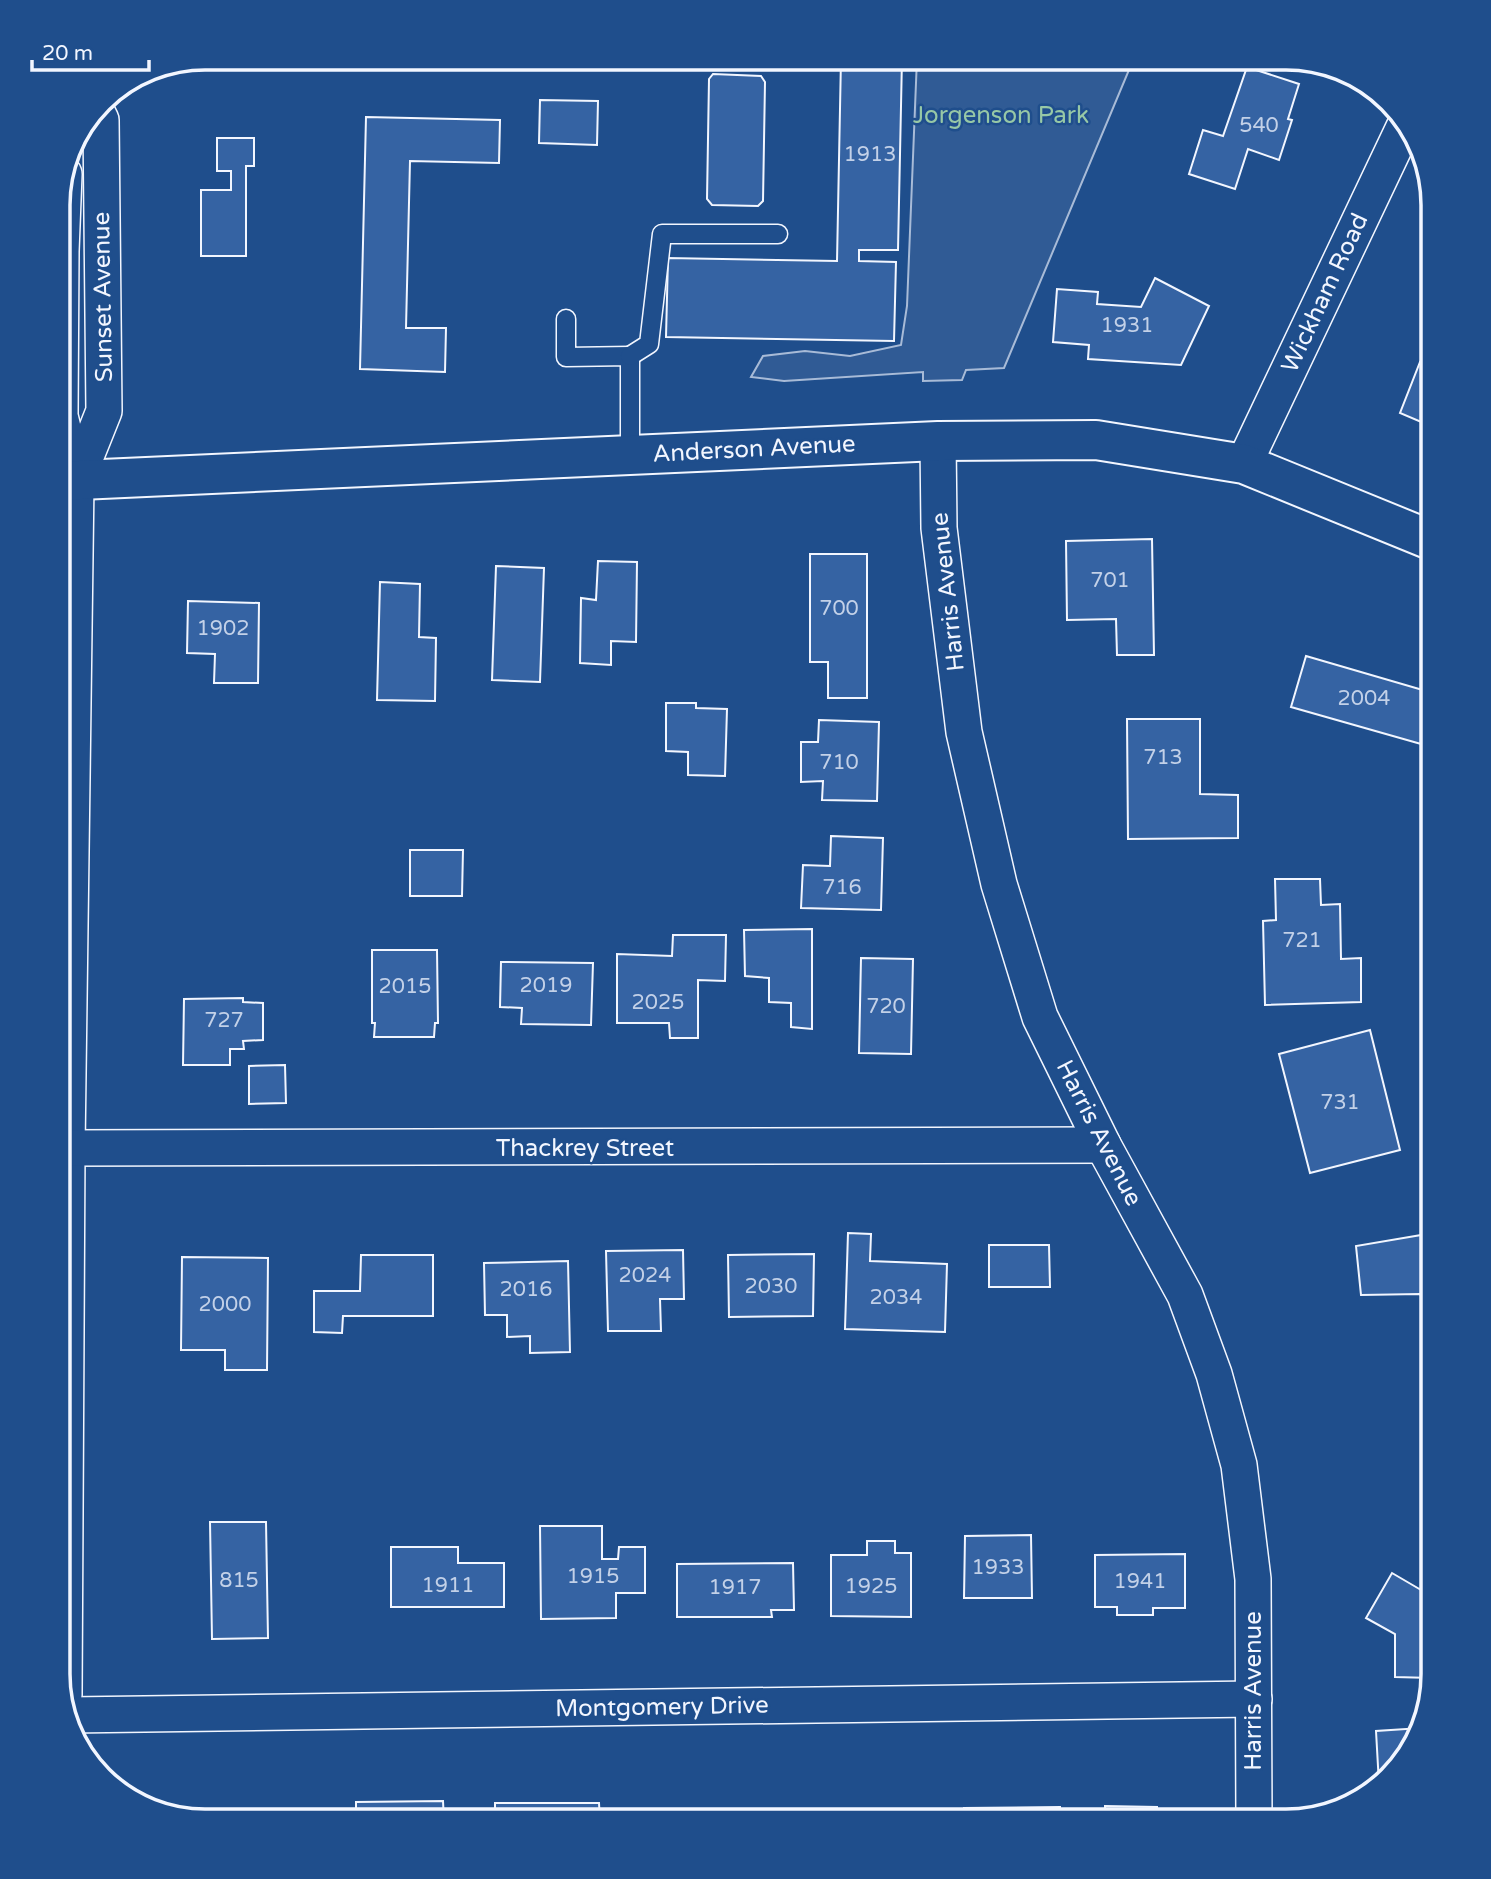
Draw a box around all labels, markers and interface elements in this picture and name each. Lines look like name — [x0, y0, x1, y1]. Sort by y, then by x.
scale bar — [32, 28, 149, 72]
text: 20 m — [42, 41, 93, 66]
park label: Jorgenson Park — [913, 101, 1089, 130]
house number: 540 — [1239, 113, 1279, 138]
house number: 1913 — [844, 142, 896, 167]
street label: Wickham Road — [1275, 209, 1375, 377]
street label: Sunset Avenue — [87, 212, 119, 382]
house number: 1931 — [1101, 313, 1153, 338]
street label: Anderson Avenue — [652, 429, 856, 469]
street label: Harris Avenue — [925, 511, 971, 673]
house number: 701 — [1090, 568, 1130, 593]
house number: 700 — [819, 596, 859, 621]
house number: 1902 — [197, 616, 249, 641]
house number: 2004 — [1338, 686, 1390, 711]
house number: 713 — [1143, 745, 1183, 770]
house number: 710 — [819, 750, 859, 775]
house number: 716 — [822, 875, 862, 900]
house number: 721 — [1282, 928, 1322, 953]
house number: 2019 — [520, 973, 572, 998]
house number: 2015 — [379, 974, 431, 999]
house number: 2025 — [632, 990, 684, 1015]
house number: 720 — [866, 994, 906, 1019]
house number: 727 — [204, 1008, 244, 1033]
street label: Harris Avenue — [1050, 1055, 1148, 1211]
house number: 731 — [1320, 1090, 1360, 1115]
street label: Thackrey Street — [496, 1134, 674, 1163]
house number: 2024 — [619, 1263, 671, 1288]
house number: 2030 — [745, 1274, 797, 1299]
house number: 2016 — [500, 1277, 552, 1302]
house number: 2034 — [870, 1285, 922, 1310]
house number: 2000 — [199, 1292, 251, 1317]
house number: 1933 — [972, 1555, 1024, 1580]
house number: 1915 — [567, 1564, 619, 1589]
house number: 815 — [219, 1568, 259, 1593]
house number: 1941 — [1114, 1569, 1166, 1594]
house number: 1911 — [422, 1573, 474, 1598]
house number: 1925 — [845, 1574, 897, 1599]
house number: 1917 — [709, 1575, 761, 1600]
street label: Harris Avenue — [1239, 1611, 1268, 1771]
street label: Montgomery Drive — [555, 1691, 769, 1723]

